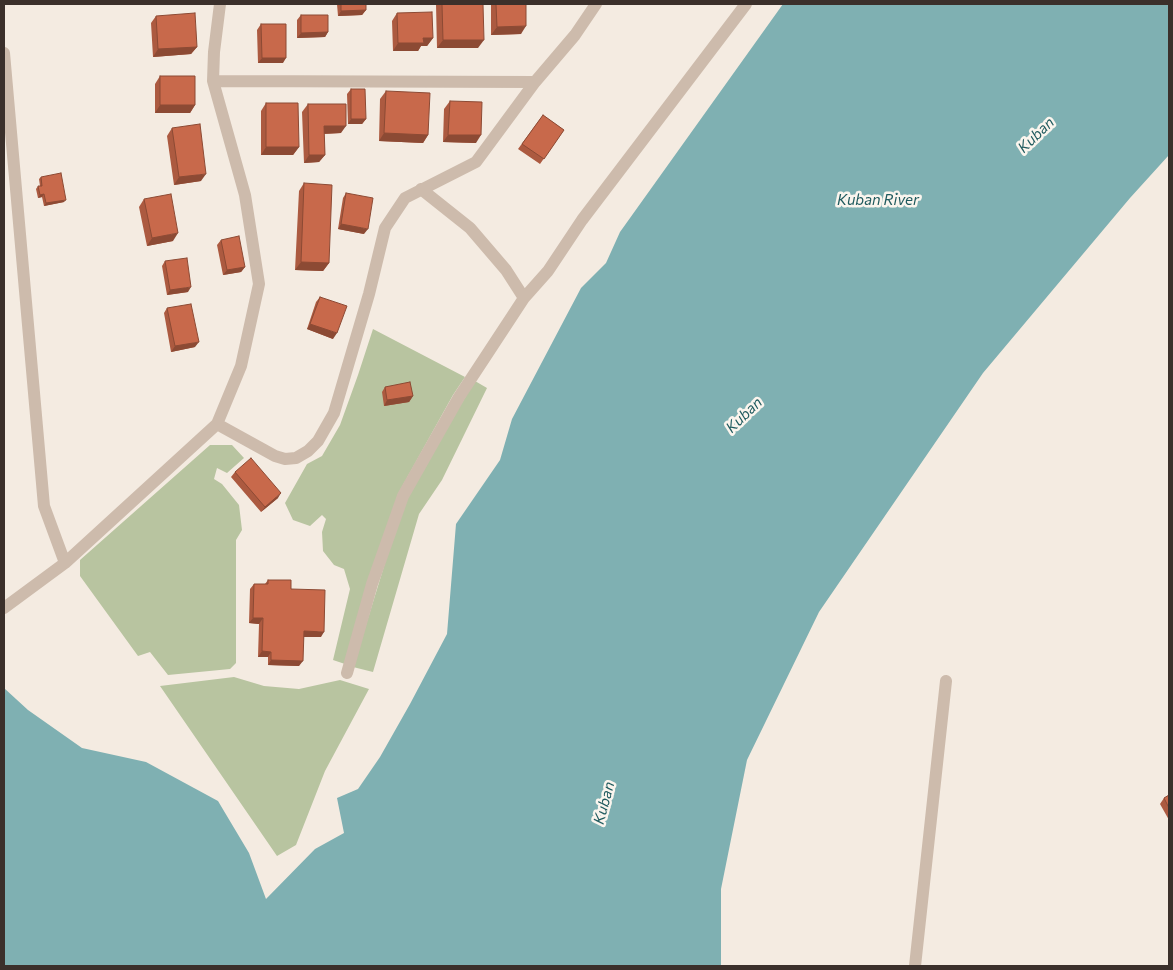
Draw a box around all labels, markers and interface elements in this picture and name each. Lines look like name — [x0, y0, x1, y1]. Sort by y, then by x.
water label: Kuban — [1014, 113, 1058, 157]
water label: Kuban River — [837, 191, 919, 209]
water label: Kuban — [722, 393, 766, 437]
water label: Kuban — [590, 780, 618, 826]

